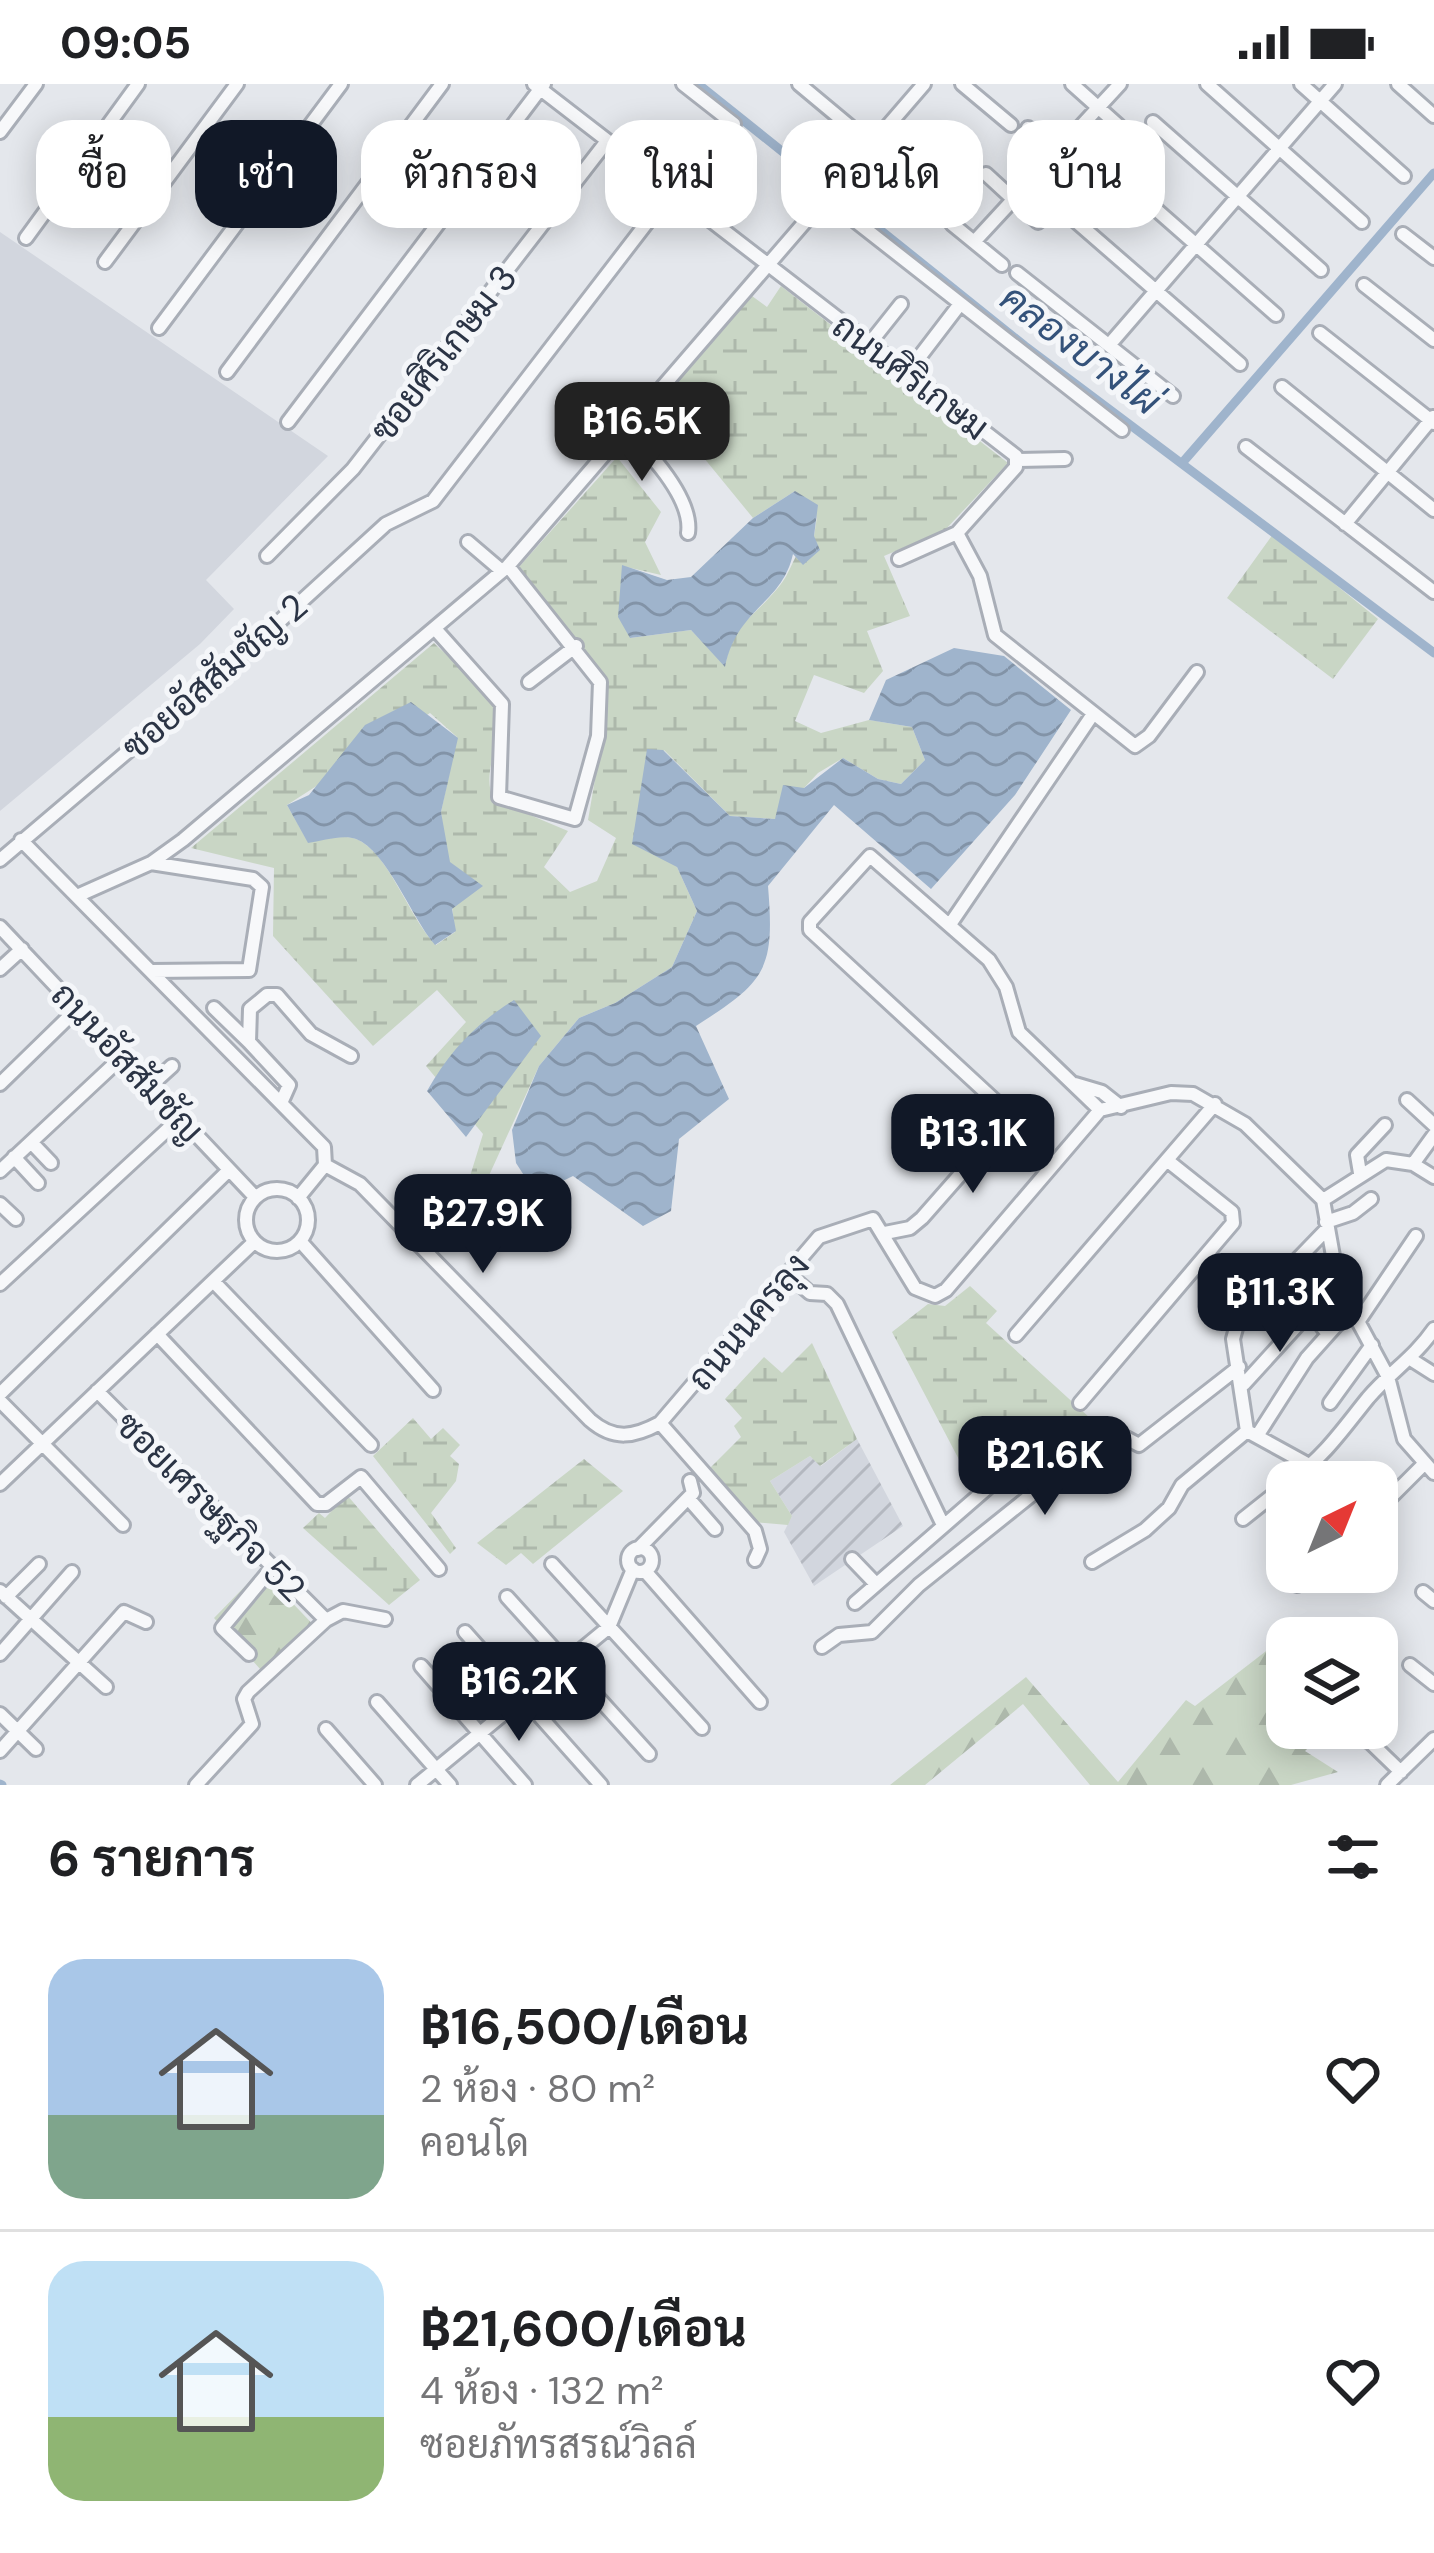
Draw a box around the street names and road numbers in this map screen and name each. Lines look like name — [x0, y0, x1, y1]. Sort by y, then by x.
street label: ซอยศิริเกษม 3 — [360, 255, 527, 451]
street label: ถนนศิริเกษม — [823, 302, 998, 451]
street label: ซอยอัสสัมชัญ 2 — [112, 583, 317, 770]
street label: ถนนอัสสัมชัญ — [41, 972, 214, 1153]
street label: ถนนนครลุง — [677, 1243, 821, 1401]
street label: ซอยเศรษฐกิจ 52 — [106, 1401, 316, 1611]

